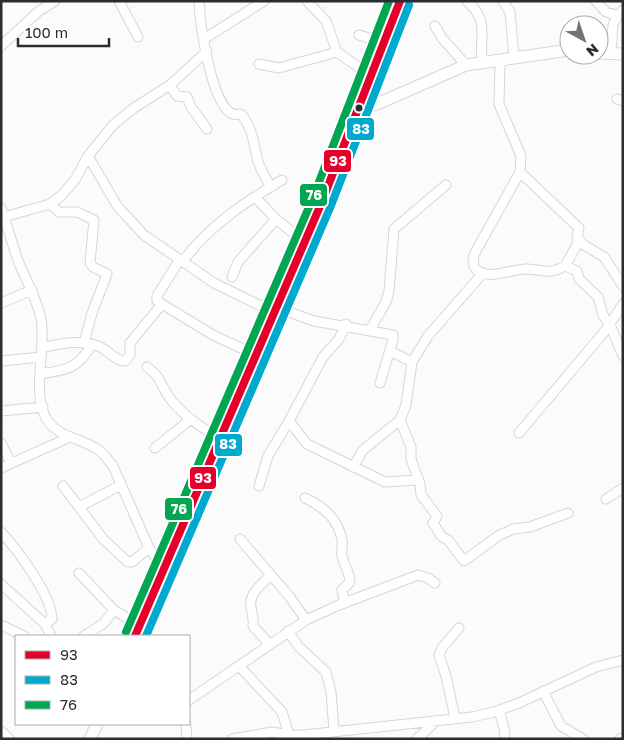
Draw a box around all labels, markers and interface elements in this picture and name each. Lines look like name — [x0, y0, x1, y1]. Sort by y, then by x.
scale bar — [18, 15, 109, 47]
north arrow — [559, 15, 609, 65]
text: 100 m — [25, 23, 68, 41]
text: N — [583, 40, 602, 60]
unlabelled marker — [354, 103, 364, 113]
line badge: 83 — [346, 117, 375, 141]
text: 83 — [352, 120, 370, 137]
line badge: 93 — [323, 149, 352, 173]
text: 93 — [329, 152, 347, 169]
line badge: 76 — [299, 183, 328, 207]
text: 76 — [306, 186, 322, 203]
line badge: 83 — [214, 433, 243, 457]
text: 83 — [219, 435, 237, 452]
line badge: 93 — [189, 466, 217, 490]
text: 93 — [194, 469, 212, 486]
line badge: 76 — [164, 497, 193, 521]
text: 76 — [171, 500, 187, 517]
legend — [15, 635, 190, 725]
text: 93 — [60, 645, 78, 663]
text: 83 — [60, 670, 78, 688]
text: 76 — [60, 695, 77, 713]

